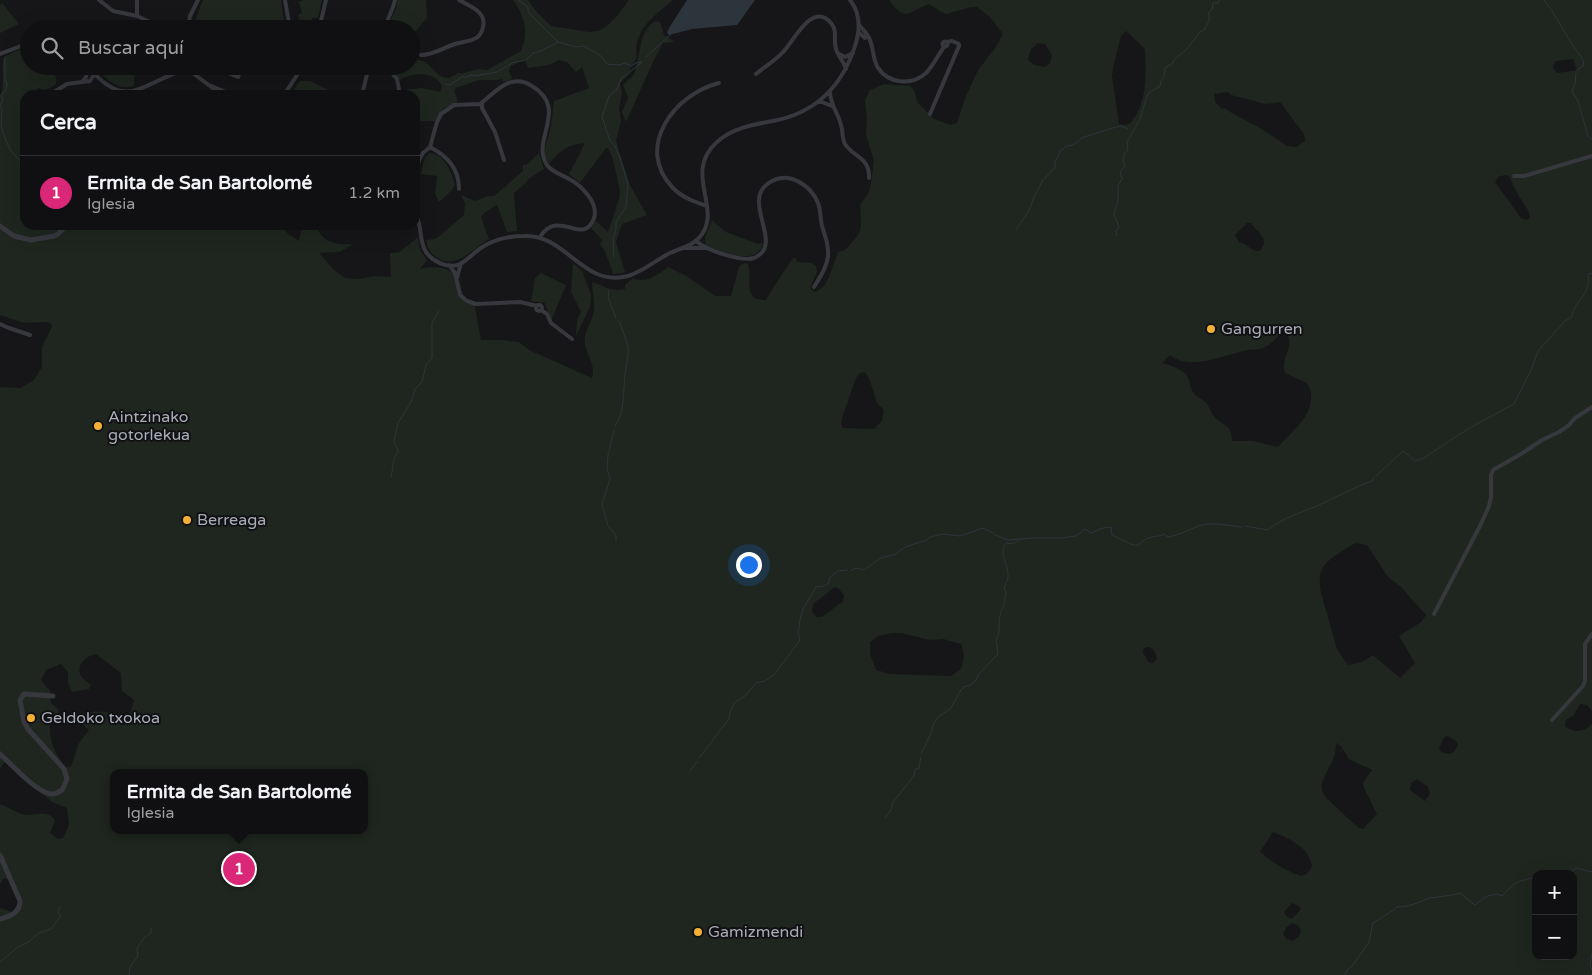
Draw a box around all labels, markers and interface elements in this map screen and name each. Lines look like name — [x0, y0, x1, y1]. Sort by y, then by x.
search box — [20, 20, 420, 75]
icon: search — [38, 34, 66, 62]
text: Buscar aquí — [78, 37, 184, 59]
text: Cerca — [40, 110, 97, 135]
text: Ermita de San Bartolomé — [87, 172, 312, 194]
text: 1 — [51, 183, 61, 203]
text: 1.2 km — [348, 183, 400, 203]
text: Iglesia — [87, 194, 135, 214]
place label: Gangurren — [1221, 319, 1303, 339]
marker: Gangurren — [1205, 323, 1217, 335]
place label: Aintzinako gotorlekua — [108, 407, 190, 445]
marker: Aintzinako gotorlekua — [92, 420, 104, 432]
place label: Berreaga — [197, 510, 266, 530]
marker: Berreaga — [181, 514, 193, 526]
your location — [736, 552, 762, 578]
place label: Geldoko txokoa — [41, 708, 160, 728]
marker: Geldoko txokoa — [25, 712, 37, 724]
popup — [110, 769, 368, 834]
text: Ermita de San Bartolomé — [126, 781, 352, 803]
text: Iglesia — [126, 803, 175, 823]
pin: 1 — [223, 850, 255, 888]
map controls — [1532, 870, 1577, 960]
button: + — [1532, 870, 1577, 915]
button: − — [1532, 915, 1577, 960]
place label: Gamizmendi — [708, 922, 803, 942]
marker: Gamizmendi — [692, 926, 704, 938]

